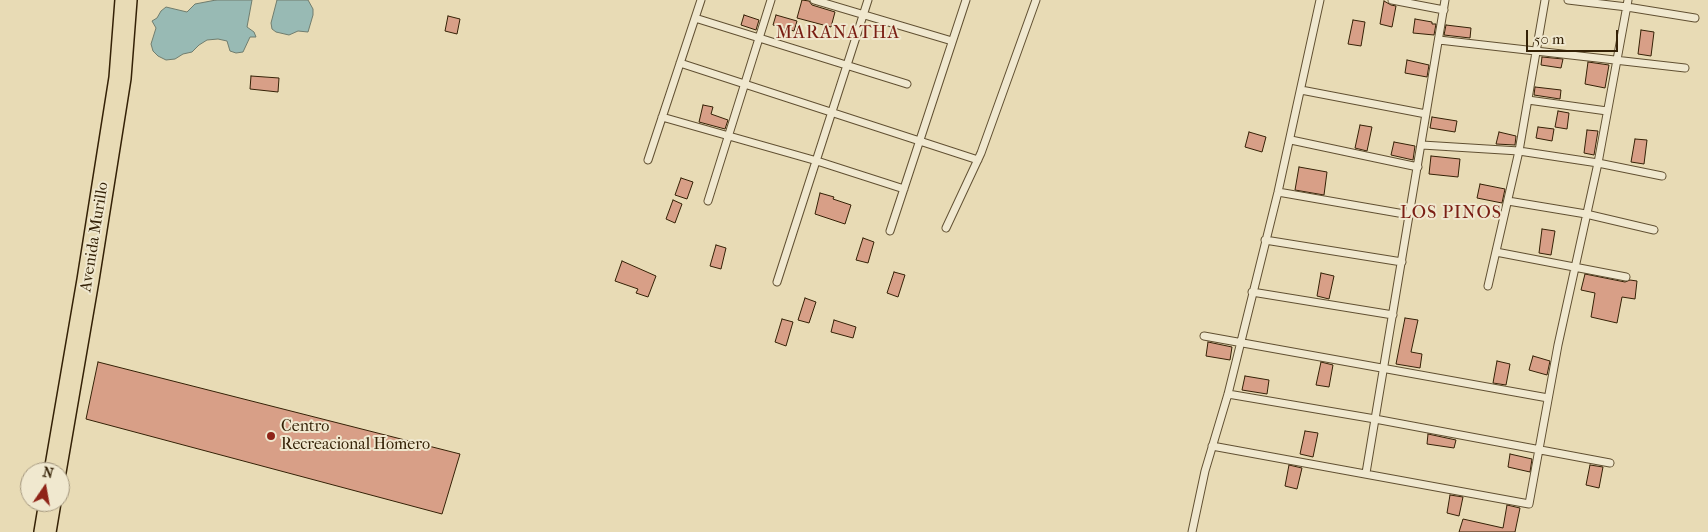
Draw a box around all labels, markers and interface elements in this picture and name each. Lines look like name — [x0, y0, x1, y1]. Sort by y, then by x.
scale bar — [1528, 20, 1620, 52]
district label: MARANATHA — [775, 23, 901, 45]
text: 50 m — [1534, 30, 1564, 48]
street label: Avenida Murillo — [77, 181, 113, 293]
district label: LOS PINOS — [1399, 203, 1503, 225]
place label: Centro Recreacional Homero — [281, 417, 430, 455]
marker: Centro Recreacional Homero — [265, 430, 277, 442]
north arrow — [20, 462, 70, 512]
text: N — [41, 463, 55, 482]

